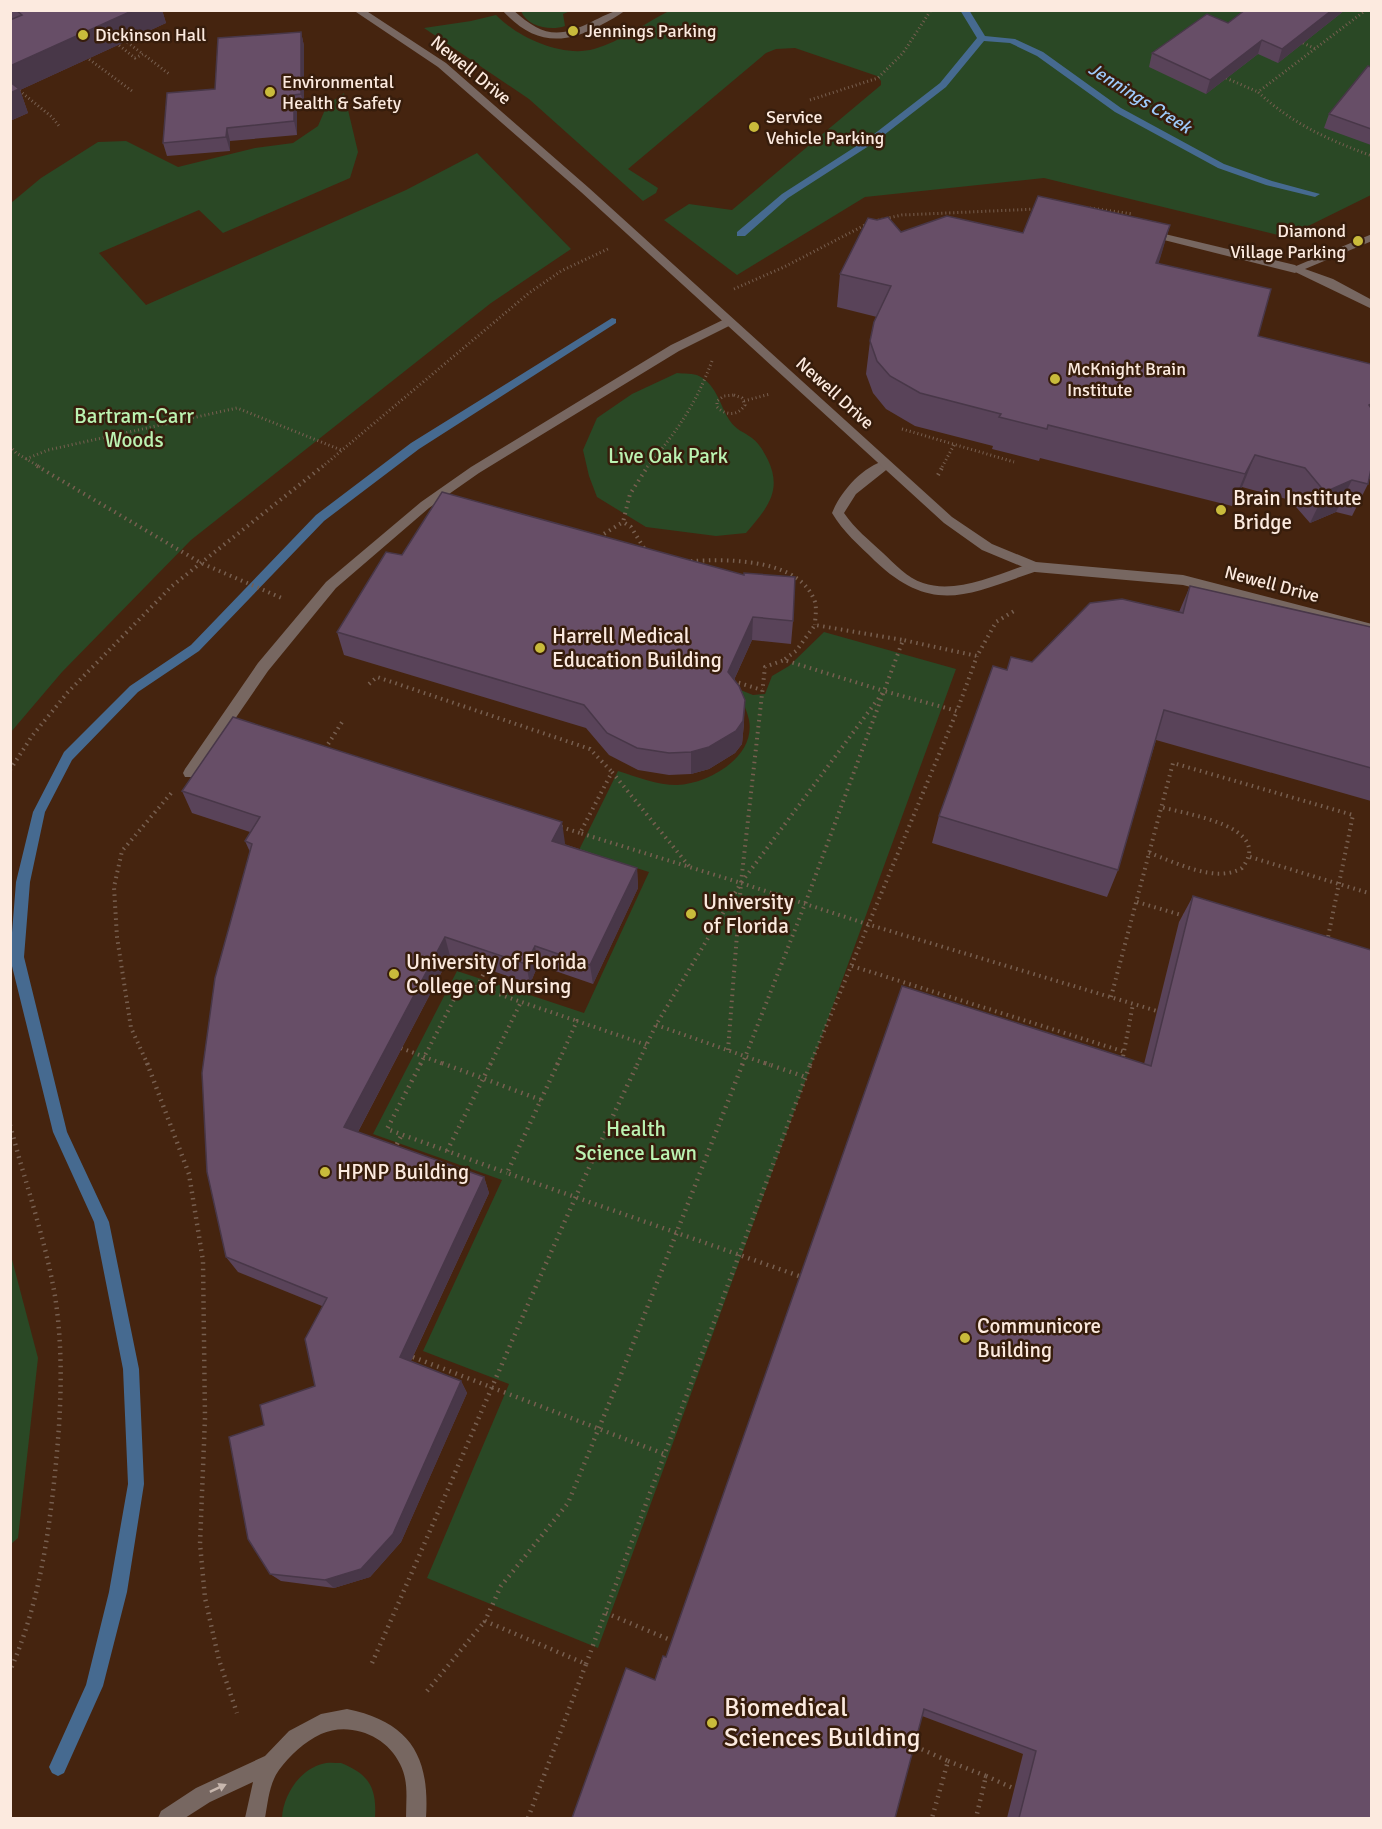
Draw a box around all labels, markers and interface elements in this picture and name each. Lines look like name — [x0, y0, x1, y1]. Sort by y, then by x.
place label: Jennings Parking — [585, 20, 716, 42]
place label: Dickinson Hall — [95, 24, 206, 46]
marker: Jennings Parking — [566, 24, 580, 38]
marker: Dickinson Hall — [76, 28, 90, 42]
street label: Newell Drive — [426, 31, 516, 109]
water label: Jennings Creek — [1085, 58, 1197, 139]
place label: Environmental Health & Safety — [282, 71, 402, 114]
marker: Environmental Health & Safety — [263, 85, 277, 99]
place label: Service Vehicle Parking — [766, 106, 884, 149]
marker: Service Vehicle Parking — [747, 120, 761, 134]
place label: Diamond Village Parking — [1230, 220, 1346, 263]
marker: Diamond Village Parking — [1351, 234, 1365, 248]
street label: Newell Drive — [791, 352, 879, 434]
place label: McKnight Brain Institute — [1067, 358, 1186, 401]
marker: McKnight Brain Institute — [1048, 372, 1062, 386]
park label: Bartram-Carr Woods — [74, 403, 194, 453]
park label: Live Oak Park — [608, 443, 729, 469]
place label: Brain Institute Bridge — [1233, 485, 1362, 535]
marker: Brain Institute Bridge — [1214, 503, 1228, 517]
street label: Newell Drive — [1222, 561, 1322, 607]
place label: Harrell Medical Education Building — [552, 623, 722, 673]
marker: Harrell Medical Education Building — [533, 641, 547, 655]
place label: University of Florida — [703, 889, 794, 939]
marker: University of Florida — [684, 907, 698, 921]
place label: University of Florida College of Nursing — [406, 949, 587, 999]
marker: University of Florida College of Nursing — [387, 967, 401, 981]
park label: Health Science Lawn — [575, 1116, 697, 1166]
place label: HPNP Building — [337, 1159, 469, 1185]
marker: HPNP Building — [318, 1165, 332, 1179]
place label: Communicore Building — [977, 1313, 1101, 1363]
marker: Communicore Building — [958, 1331, 972, 1345]
place label: Biomedical Sciences Building — [724, 1692, 920, 1754]
marker: Biomedical Sciences Building — [705, 1716, 719, 1730]
one-way arrow — [209, 1783, 227, 1793]

